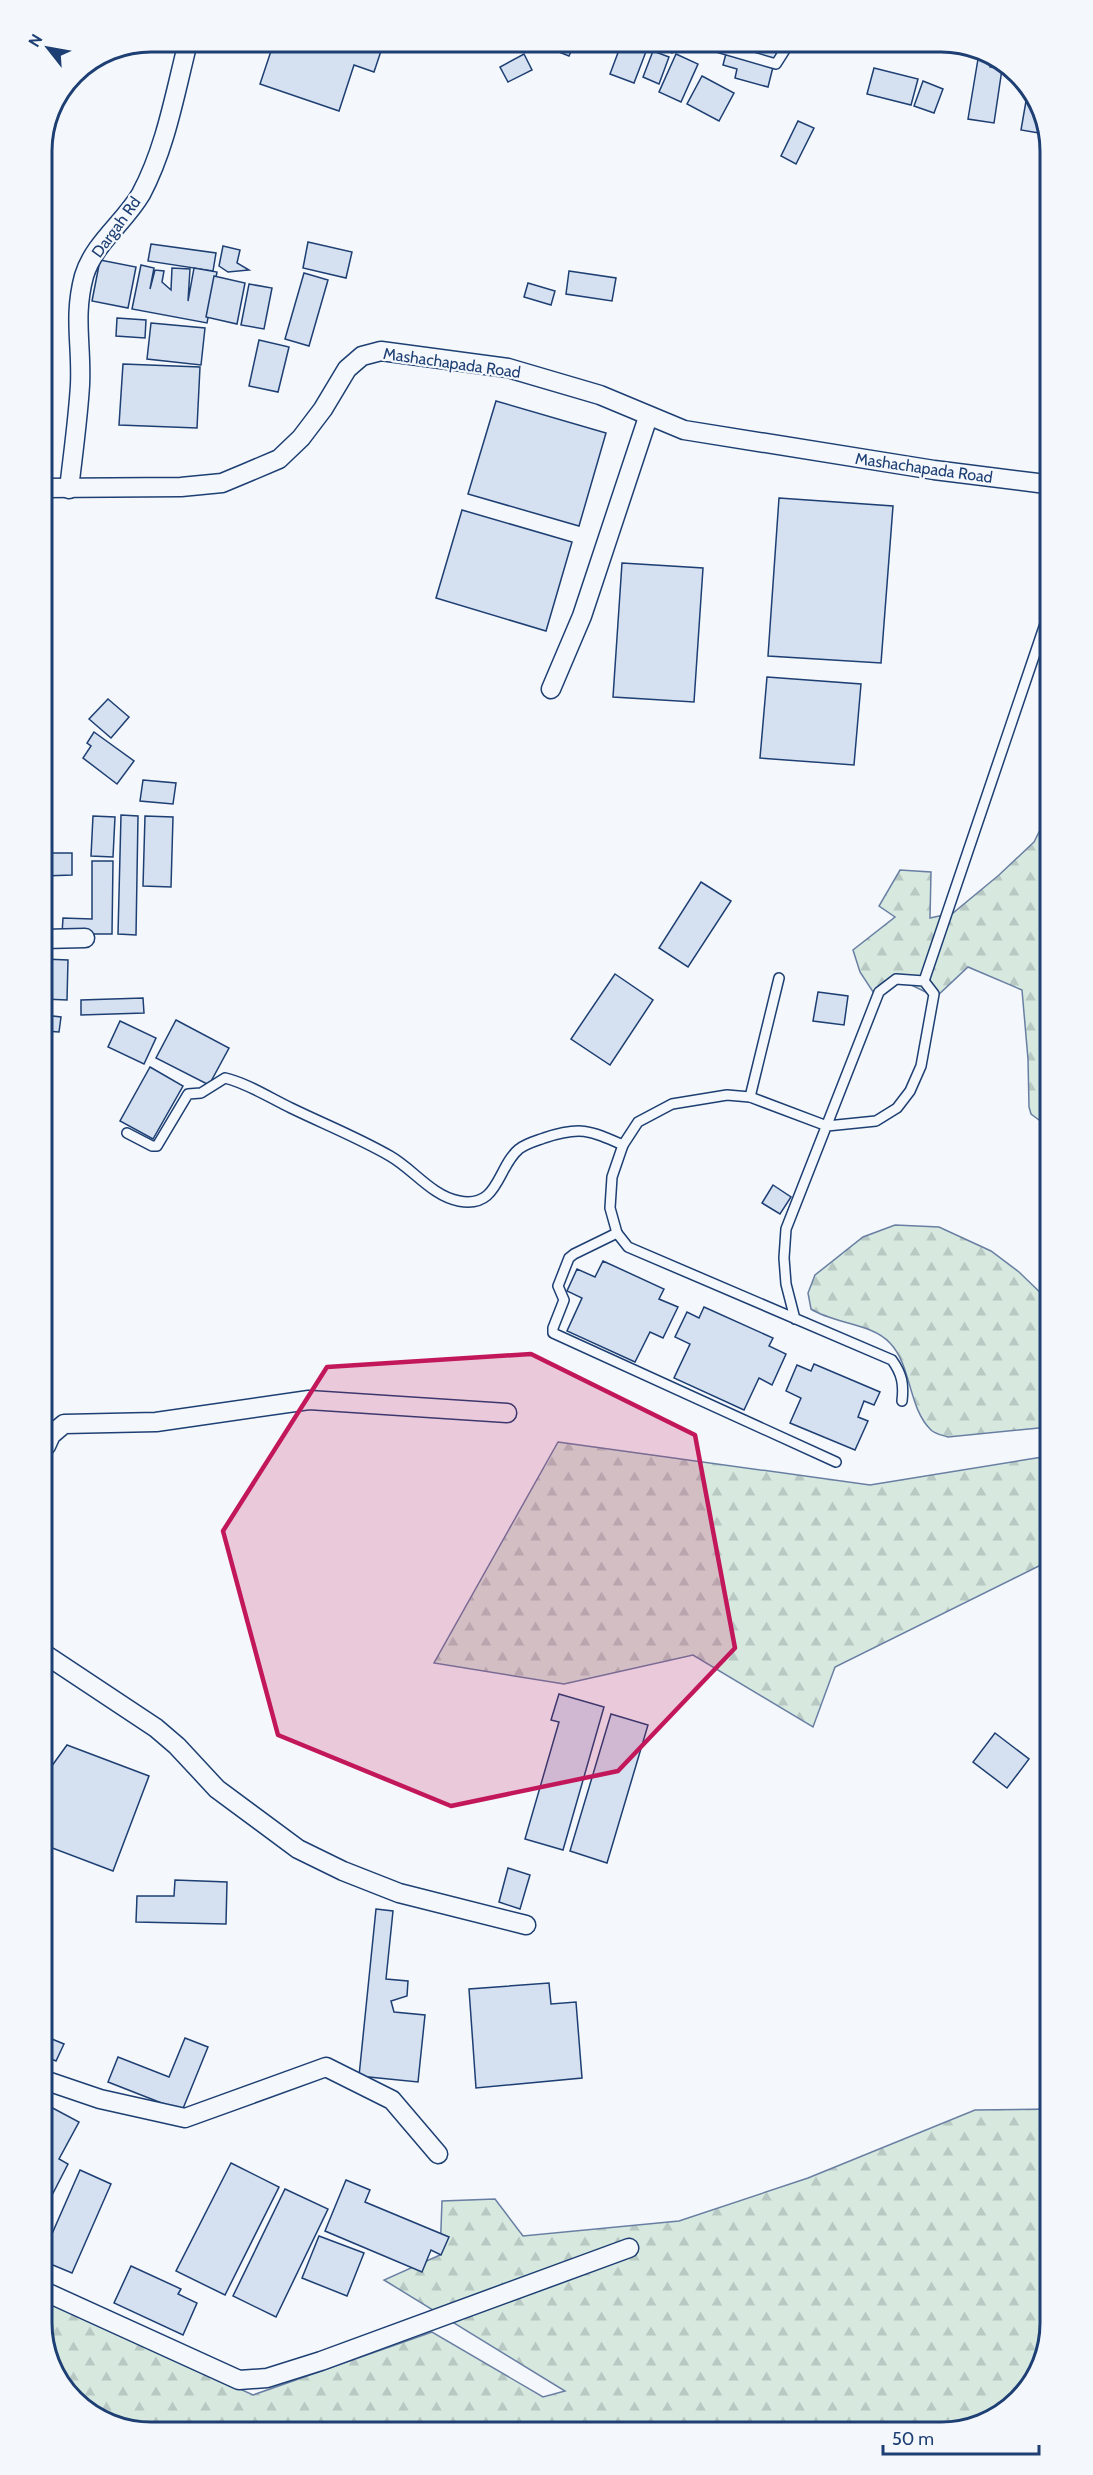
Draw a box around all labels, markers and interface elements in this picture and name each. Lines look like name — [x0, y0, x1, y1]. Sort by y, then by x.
north arrow — [18, 18, 78, 78]
text: N — [25, 31, 47, 50]
street label: Dargah Rd — [88, 193, 144, 261]
street label: Mashachapada Road — [382, 344, 522, 382]
street label: Mashachapada Road — [854, 449, 994, 487]
scale bar — [883, 2418, 1039, 2456]
text: 50 m — [892, 2428, 934, 2450]

